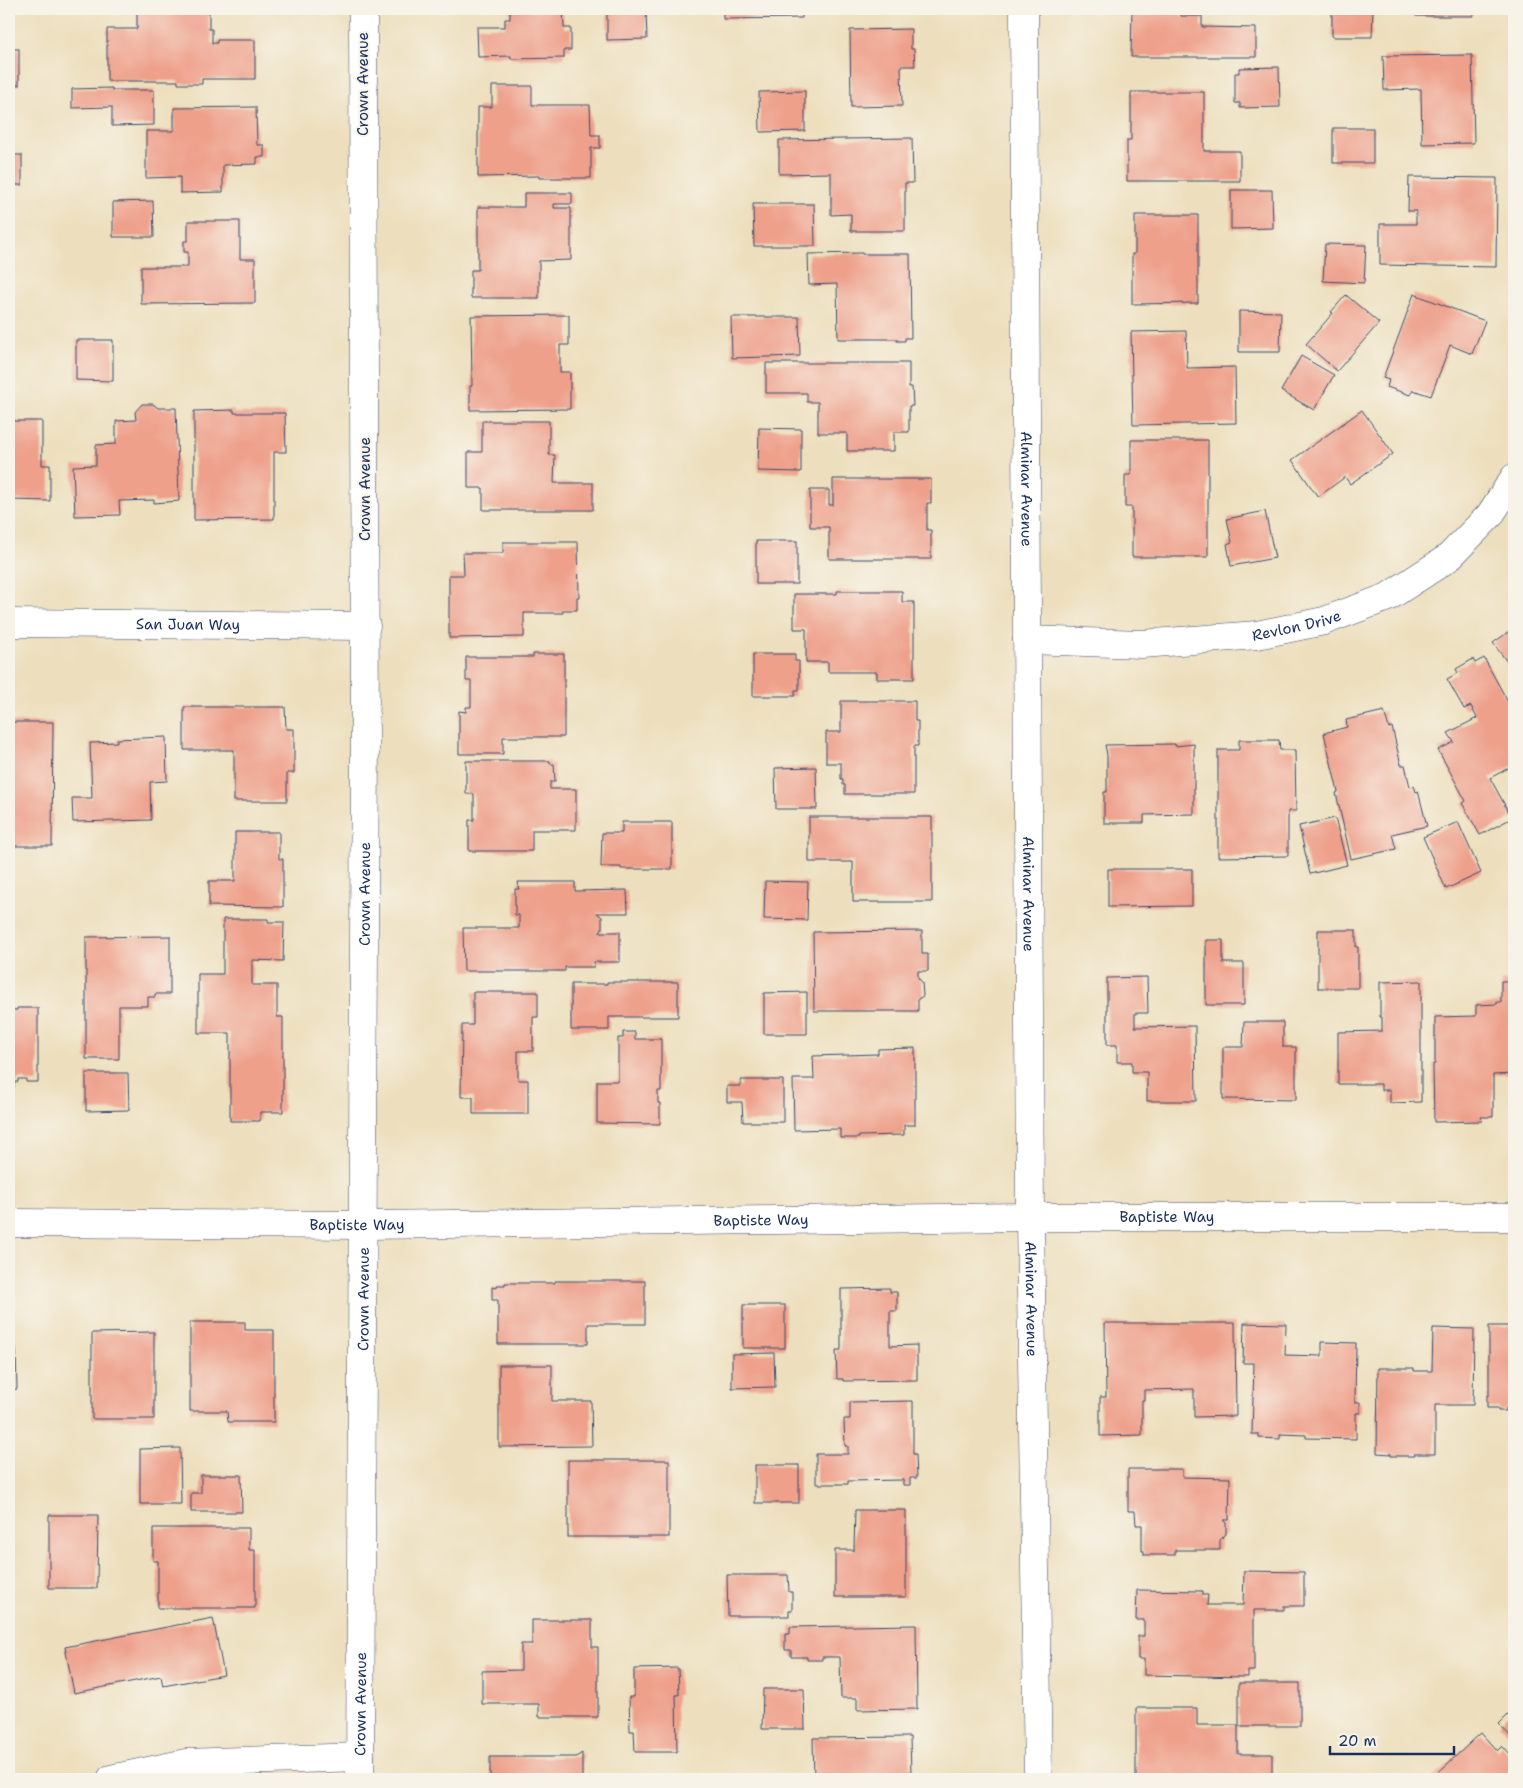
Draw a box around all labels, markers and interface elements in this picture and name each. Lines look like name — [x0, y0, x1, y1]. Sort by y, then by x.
street label: Crown Avenue — [353, 32, 373, 136]
street label: Alminar Avenue — [1016, 431, 1037, 547]
street label: Crown Avenue — [355, 437, 375, 541]
street label: Revlon Drive — [1250, 605, 1344, 646]
street label: San Juan Way — [136, 614, 240, 635]
street label: Alminar Avenue — [1018, 836, 1039, 952]
street label: Crown Avenue — [355, 842, 375, 946]
street label: Baptiste Way — [1119, 1207, 1214, 1227]
street label: Baptiste Way — [713, 1210, 809, 1231]
street label: Baptiste Way — [309, 1215, 405, 1235]
street label: Alminar Avenue — [1020, 1241, 1042, 1357]
street label: Crown Avenue — [353, 1247, 374, 1351]
street label: Crown Avenue — [350, 1652, 371, 1756]
scale bar — [1330, 1723, 1454, 1755]
text: 20 m — [1338, 1731, 1377, 1751]

